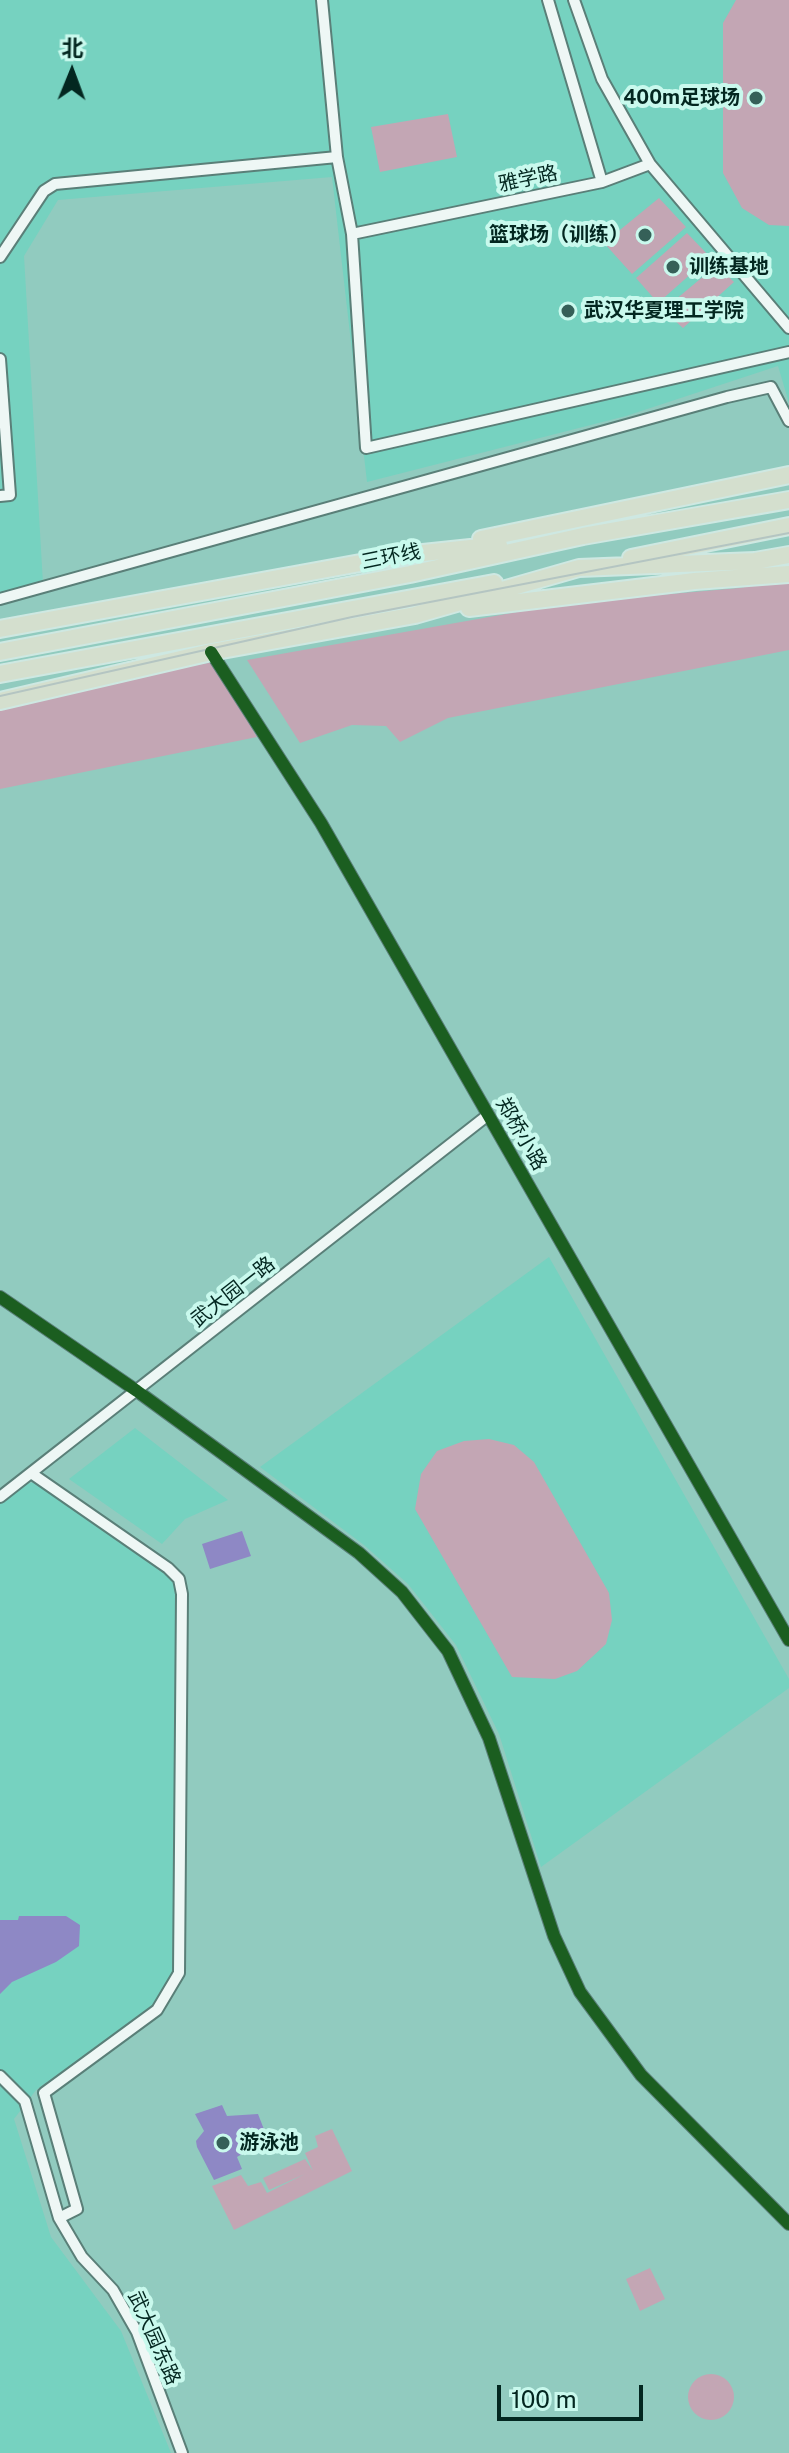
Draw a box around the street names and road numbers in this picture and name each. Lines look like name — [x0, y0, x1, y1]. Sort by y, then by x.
street label: 雅学路 — [496, 161, 560, 197]
street label: 三环线 — [359, 539, 423, 575]
street label: 郑桥小路 — [491, 1093, 551, 1175]
street label: 武大园一路 — [186, 1252, 280, 1332]
street label: 武大园东路 — [123, 2287, 185, 2389]

